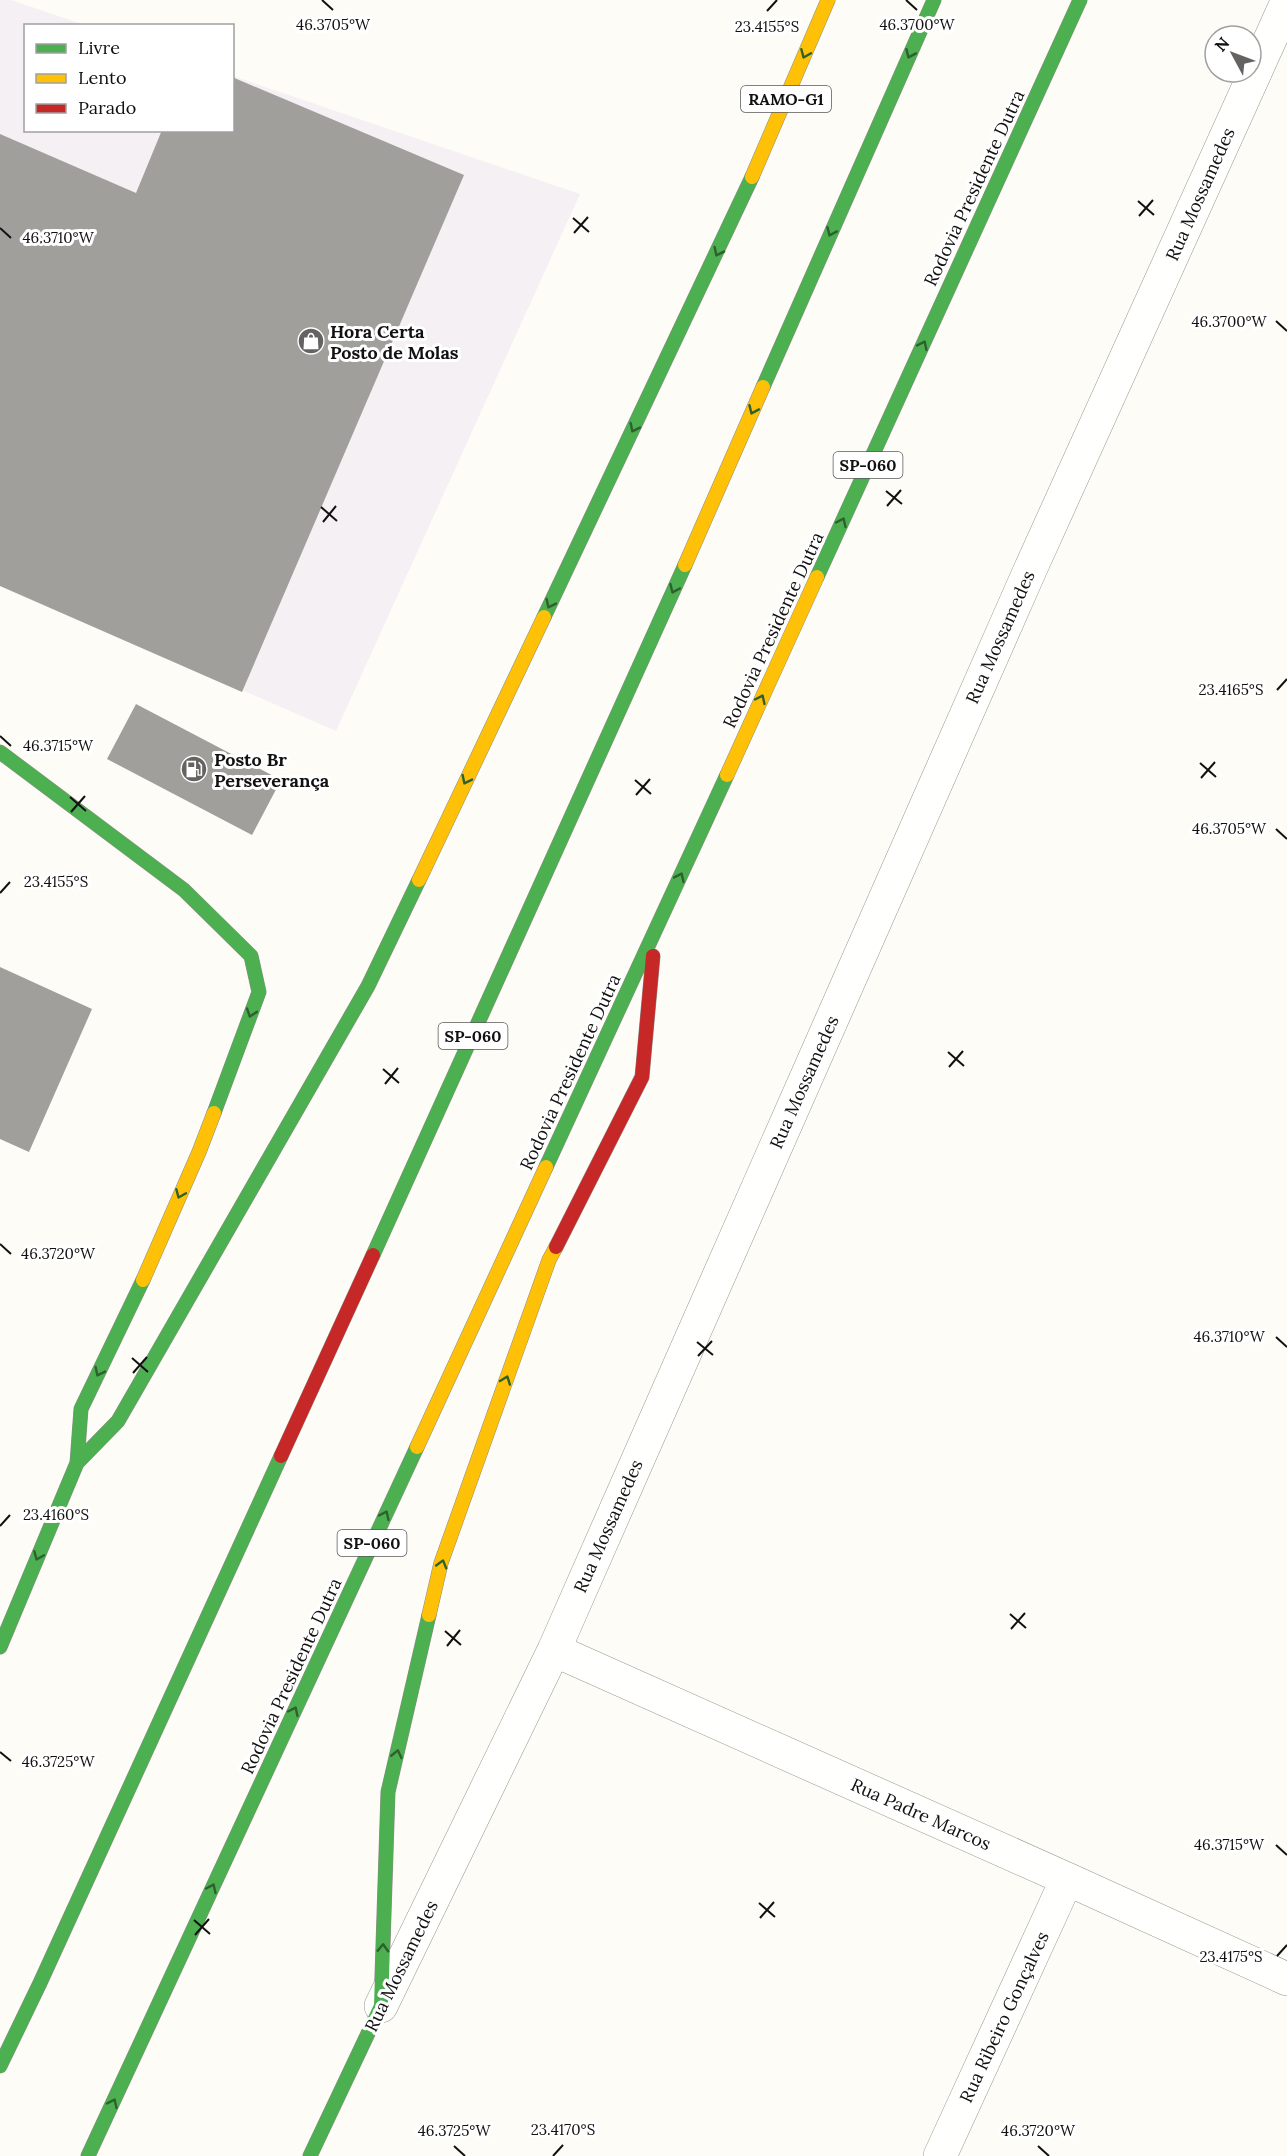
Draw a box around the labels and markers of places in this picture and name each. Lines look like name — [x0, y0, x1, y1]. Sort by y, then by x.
place label: Hora Certa Posto de Molas — [330, 320, 459, 364]
shop icon: Hora Certa Posto de Molas — [296, 326, 326, 356]
place label: Posto Br Perseverança — [214, 748, 330, 792]
fuel station icon: Posto Br Perseverança — [179, 754, 209, 784]

